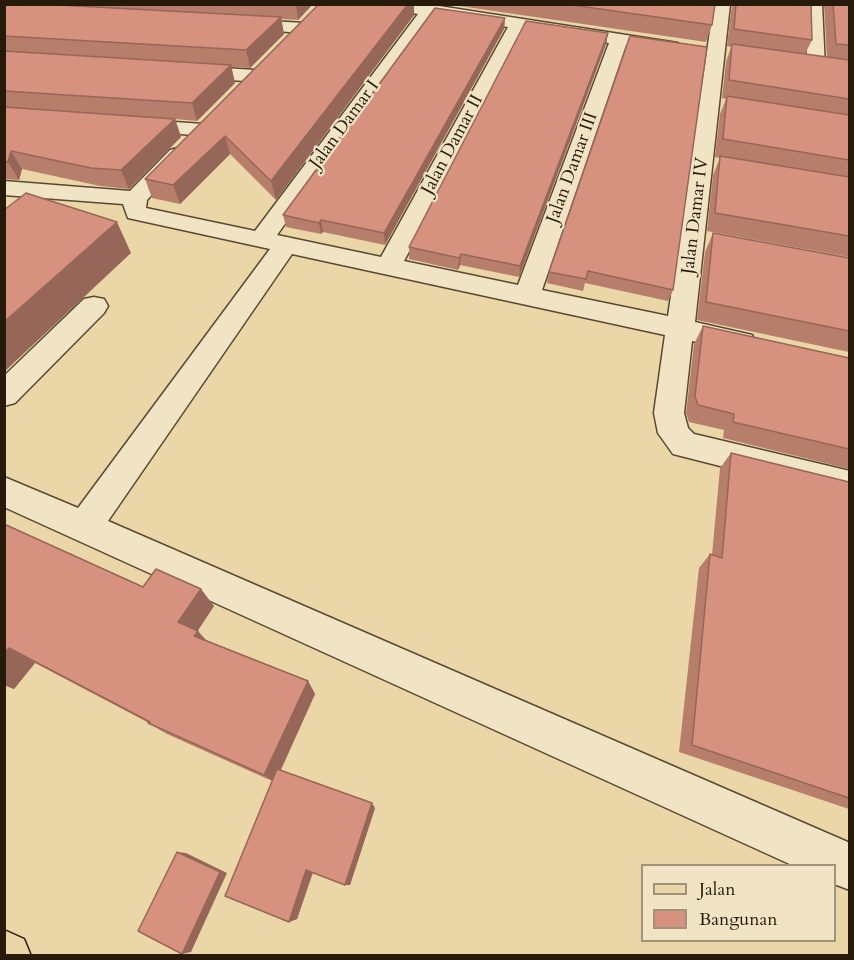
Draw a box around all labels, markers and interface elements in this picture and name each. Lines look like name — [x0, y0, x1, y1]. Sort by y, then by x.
street label: Jalan Damar I — [306, 76, 384, 174]
street label: Jalan Damar II — [418, 91, 488, 199]
street label: Jalan Damar III — [543, 110, 603, 226]
street label: Jalan Damar IV — [678, 156, 714, 276]
legend — [641, 864, 836, 942]
text: Jalan — [699, 877, 735, 902]
text: Bangunan — [699, 907, 777, 932]

